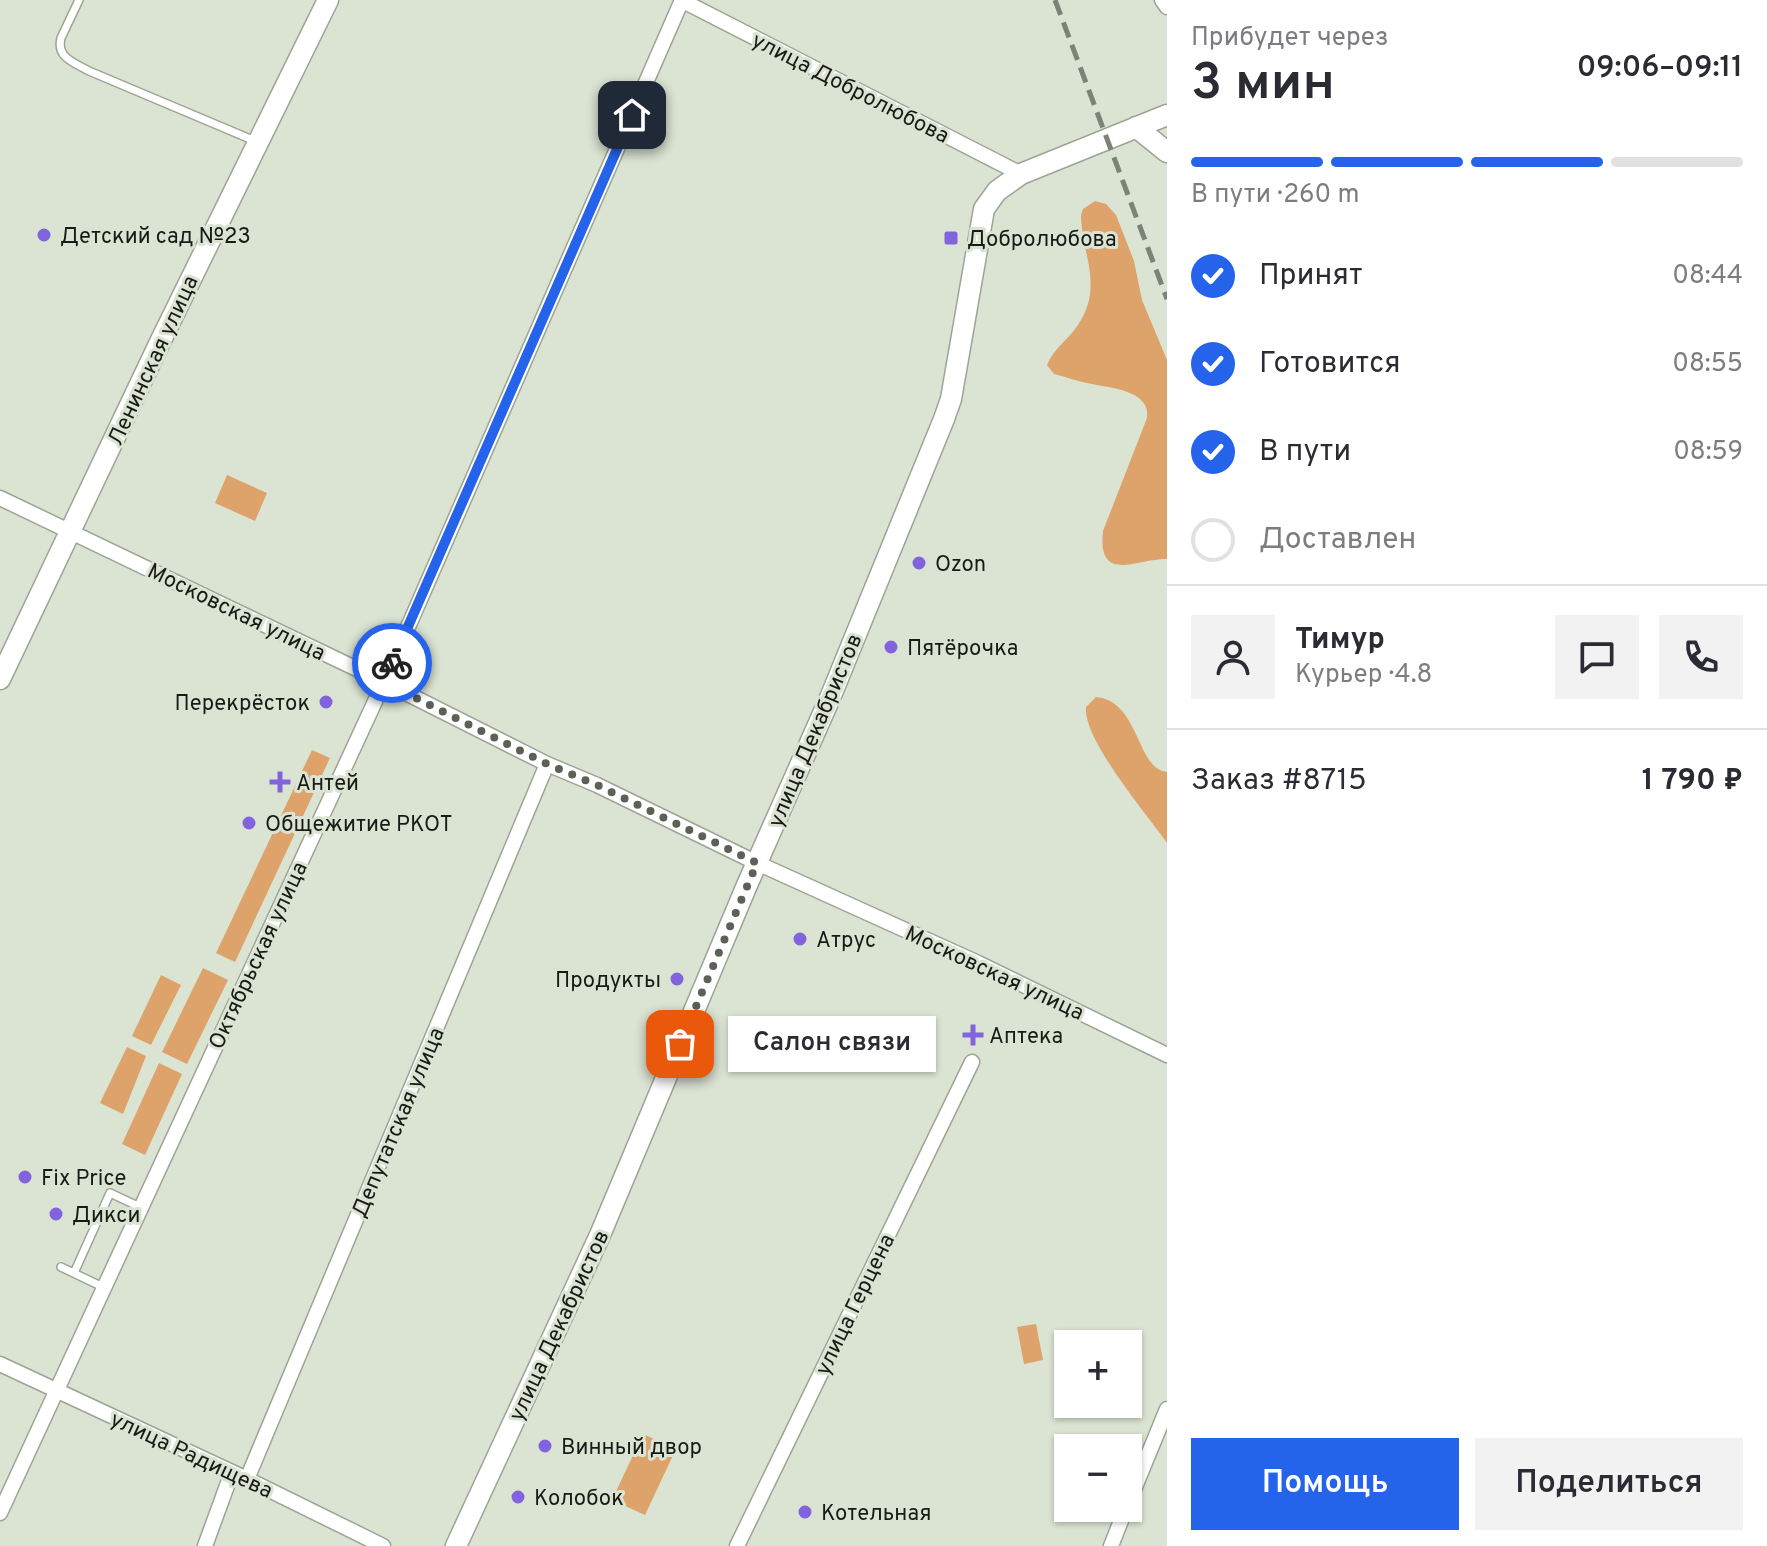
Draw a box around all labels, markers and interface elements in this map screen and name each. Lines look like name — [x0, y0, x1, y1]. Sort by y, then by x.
text: Прибудет через — [1191, 22, 1389, 55]
street label: улица Добролюбова — [747, 28, 953, 151]
text: 09:06–09:11 — [1577, 50, 1743, 87]
text: 3 мин — [1191, 52, 1335, 118]
pin — [598, 81, 666, 149]
icon: home — [610, 93, 654, 137]
text: В пути · 260 m — [1191, 179, 1359, 212]
place label: Детский сад №23 — [60, 224, 251, 251]
marker: Детский сад №23 — [35, 226, 53, 244]
place label: Добролюбова — [967, 227, 1117, 254]
marker: Добролюбова — [942, 229, 960, 247]
icon: check — [1191, 254, 1235, 298]
text: Принят — [1259, 258, 1363, 295]
text: 08:44 — [1672, 260, 1743, 293]
street label: Ленинская улица — [103, 272, 205, 450]
icon: check — [1191, 342, 1235, 386]
text: Готовится — [1259, 346, 1401, 383]
text: 08:55 — [1672, 348, 1743, 381]
icon: check — [1191, 430, 1235, 474]
text: В пути — [1259, 434, 1351, 471]
text: 08:59 — [1673, 436, 1743, 469]
text: Доставлен — [1259, 522, 1416, 559]
place label: Ozon — [935, 552, 986, 579]
marker: Ozon — [910, 554, 928, 572]
street label: Московская улица — [143, 558, 329, 668]
button: person — [1191, 615, 1275, 699]
button: chat — [1555, 615, 1639, 699]
button: phone — [1659, 615, 1743, 699]
text: Тимур — [1295, 622, 1385, 659]
courier — [352, 623, 432, 703]
street label: улица Декабристов — [763, 630, 869, 832]
place label: Пятёрочка — [907, 636, 1018, 663]
marker: Пятёрочка — [882, 638, 900, 656]
icon: bike — [370, 641, 414, 685]
text: Курьер · 4.8 — [1295, 659, 1432, 692]
place label: Перекрёсток — [175, 691, 310, 718]
marker: Перекрёсток — [317, 693, 335, 711]
text: Заказ #8715 — [1191, 763, 1367, 800]
text: 1 790 ₽ — [1642, 763, 1743, 800]
place label: Антей — [296, 771, 359, 798]
marker: Антей — [271, 773, 289, 791]
place label: Общежитие РКОТ — [265, 812, 453, 839]
marker: Общежитие РКОТ — [240, 814, 258, 832]
street label: Октябрьская улица — [204, 858, 315, 1054]
street label: Московская улица — [900, 921, 1088, 1028]
place label: Атрус — [816, 928, 876, 955]
marker: Атрус — [791, 930, 809, 948]
place label: Продукты — [555, 968, 661, 995]
marker: Продукты — [668, 970, 686, 988]
pin — [646, 1010, 714, 1078]
callout: Салон связи — [728, 1016, 936, 1072]
icon: bag — [658, 1022, 702, 1066]
street label: Депутатская улица — [347, 1024, 452, 1222]
place label: Аптека — [989, 1024, 1063, 1051]
marker: Аптека — [964, 1026, 982, 1044]
text: Салон связи — [753, 1027, 911, 1060]
place label: Fix Price — [41, 1166, 126, 1193]
marker: Fix Price — [16, 1168, 34, 1186]
place label: Дикси — [72, 1203, 140, 1230]
marker: Дикси — [47, 1205, 65, 1223]
street label: улица Декабристов — [504, 1226, 616, 1426]
street label: улица Герцена — [810, 1230, 902, 1380]
map controls — [1054, 1330, 1142, 1522]
button: + — [1054, 1330, 1142, 1418]
street label: улица Радищева — [105, 1407, 276, 1506]
button: − — [1054, 1434, 1142, 1522]
place label: Винный двор — [561, 1435, 702, 1462]
marker: Винный двор — [536, 1437, 554, 1455]
button: Помощь — [1191, 1438, 1459, 1530]
button: Поделиться — [1475, 1438, 1743, 1530]
place label: Колобок — [534, 1486, 624, 1513]
marker: Колобок — [509, 1488, 527, 1506]
place label: Котельная — [821, 1501, 931, 1528]
marker: Котельная — [796, 1503, 814, 1521]

